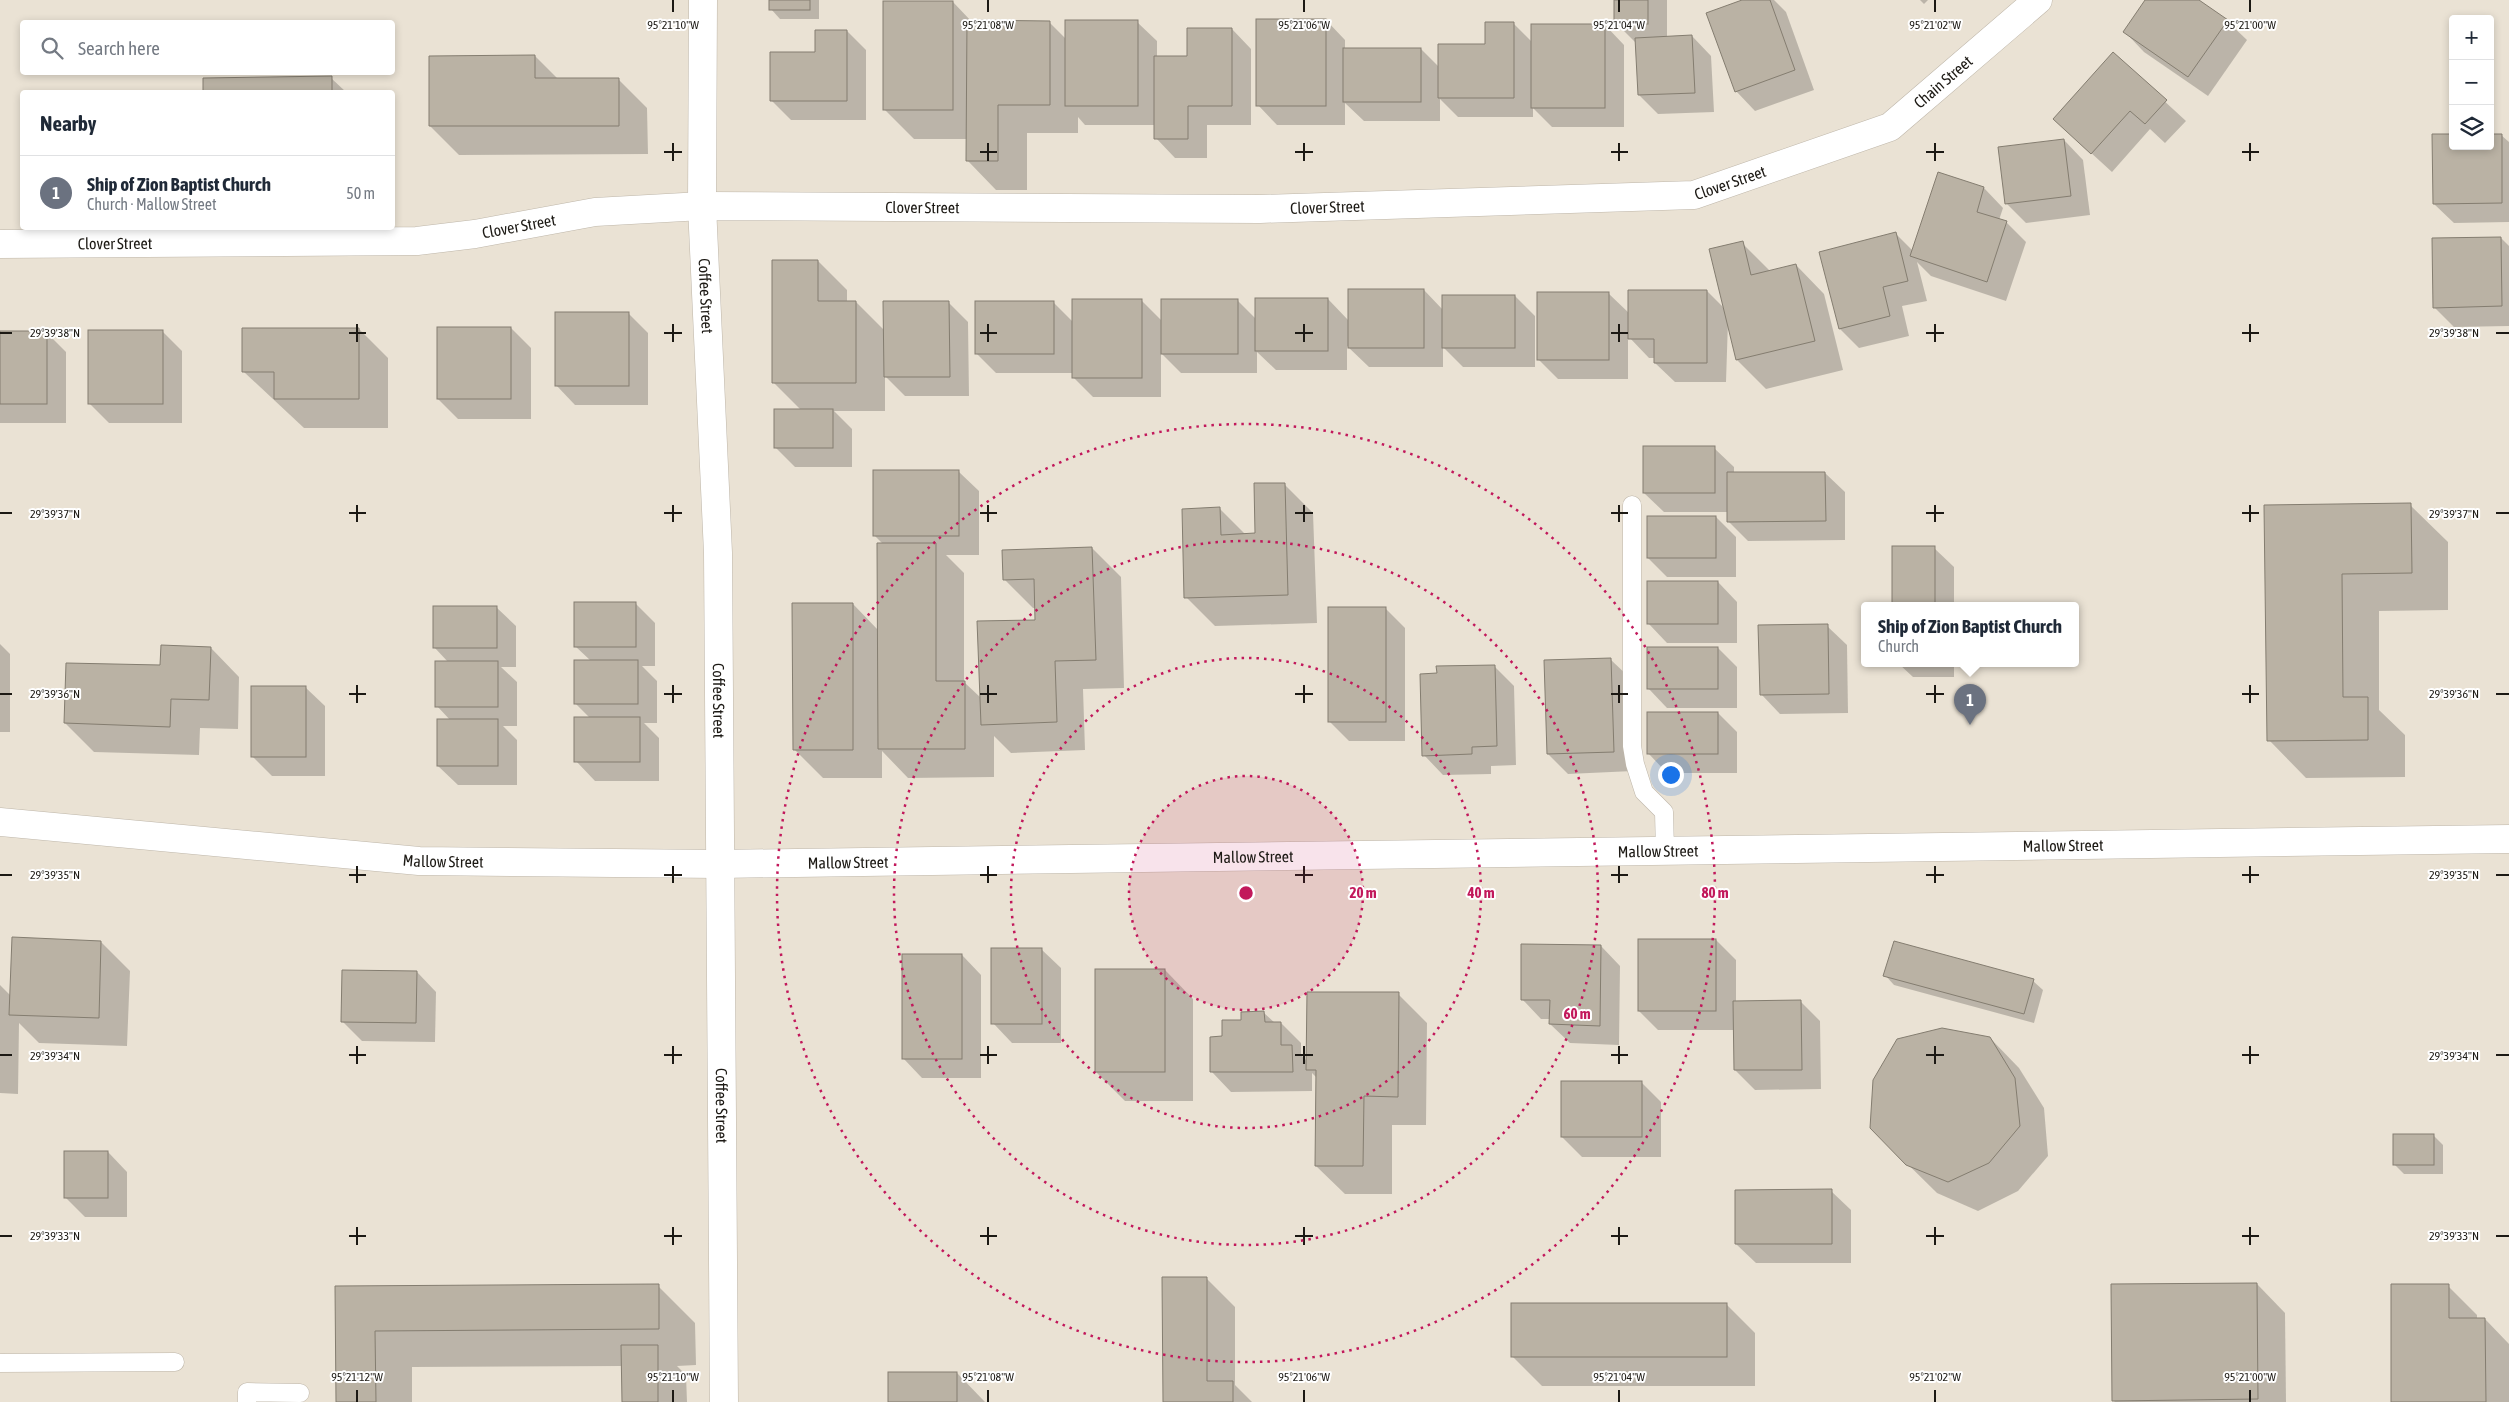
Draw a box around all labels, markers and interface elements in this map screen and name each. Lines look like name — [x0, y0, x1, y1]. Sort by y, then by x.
map controls — [2449, 15, 2494, 150]
button: + — [2449, 15, 2494, 60]
text: 95°21'10"W — [647, 18, 699, 32]
text: 95°21'08"W — [962, 18, 1014, 32]
text: 95°21'06"W — [1278, 18, 1330, 32]
text: 95°21'04"W — [1593, 18, 1645, 32]
text: 95°21'02"W — [1909, 18, 1961, 32]
text: 95°21'00"W — [2224, 18, 2276, 32]
search box — [20, 20, 395, 75]
icon: search — [38, 34, 66, 62]
text: Search here — [78, 37, 160, 59]
street label: Chain Street — [1910, 51, 1976, 112]
button: − — [2449, 60, 2494, 105]
button: layers — [2449, 105, 2494, 150]
text: Nearby — [40, 111, 96, 135]
street label: Clover Street — [1692, 162, 1769, 203]
text: Ship of Zion Baptist Church — [87, 173, 271, 195]
text: 1 — [52, 184, 60, 202]
text: 50 m — [346, 184, 375, 202]
text: Church · Mallow Street — [87, 195, 217, 213]
street label: Clover Street — [1290, 197, 1365, 217]
street label: Clover Street — [885, 198, 960, 216]
street label: Clover Street — [481, 210, 557, 242]
street label: Clover Street — [78, 234, 153, 252]
street label: Coffee Street — [695, 258, 717, 334]
text: 29°39'38"N — [30, 326, 80, 340]
text: 29°39'38"N — [2429, 326, 2479, 340]
text: 29°39'37"N — [30, 507, 80, 521]
text: 29°39'37"N — [2429, 507, 2479, 521]
popup — [1861, 602, 2079, 667]
text: Ship of Zion Baptist Church — [1878, 615, 2062, 637]
text: Church — [1878, 637, 1919, 655]
street label: Coffee Street — [710, 663, 728, 739]
pin: 1 — [1954, 684, 1986, 725]
text: 29°39'36"N — [30, 687, 80, 701]
text: 29°39'36"N — [2429, 687, 2479, 701]
your location — [1658, 762, 1684, 788]
street label: Mallow Street — [2023, 836, 2104, 855]
street label: Mallow Street — [1618, 841, 1699, 860]
street label: Mallow Street — [1213, 847, 1294, 866]
street label: Mallow Street — [402, 851, 484, 871]
street label: Mallow Street — [808, 853, 889, 872]
text: 29°39'35"N — [30, 868, 80, 882]
text: 29°39'35"N — [2429, 868, 2479, 882]
centre of rings — [1237, 884, 1255, 902]
text: 20 m — [1350, 884, 1377, 901]
text: 40 m — [1467, 884, 1495, 901]
text: 80 m — [1702, 884, 1729, 901]
text: 60 m — [1564, 1005, 1591, 1022]
text: 29°39'34"N — [30, 1049, 80, 1063]
text: 29°39'34"N — [2429, 1049, 2479, 1063]
street label: Coffee Street — [713, 1068, 731, 1144]
text: 29°39'33"N — [30, 1229, 80, 1243]
text: 29°39'33"N — [2429, 1229, 2479, 1243]
text: 95°21'12"W — [331, 1370, 383, 1384]
text: 95°21'10"W — [647, 1370, 699, 1384]
text: 95°21'08"W — [962, 1370, 1014, 1384]
text: 95°21'06"W — [1278, 1370, 1330, 1384]
text: 95°21'04"W — [1593, 1370, 1645, 1384]
text: 95°21'02"W — [1909, 1370, 1961, 1384]
text: 95°21'00"W — [2224, 1370, 2276, 1384]

